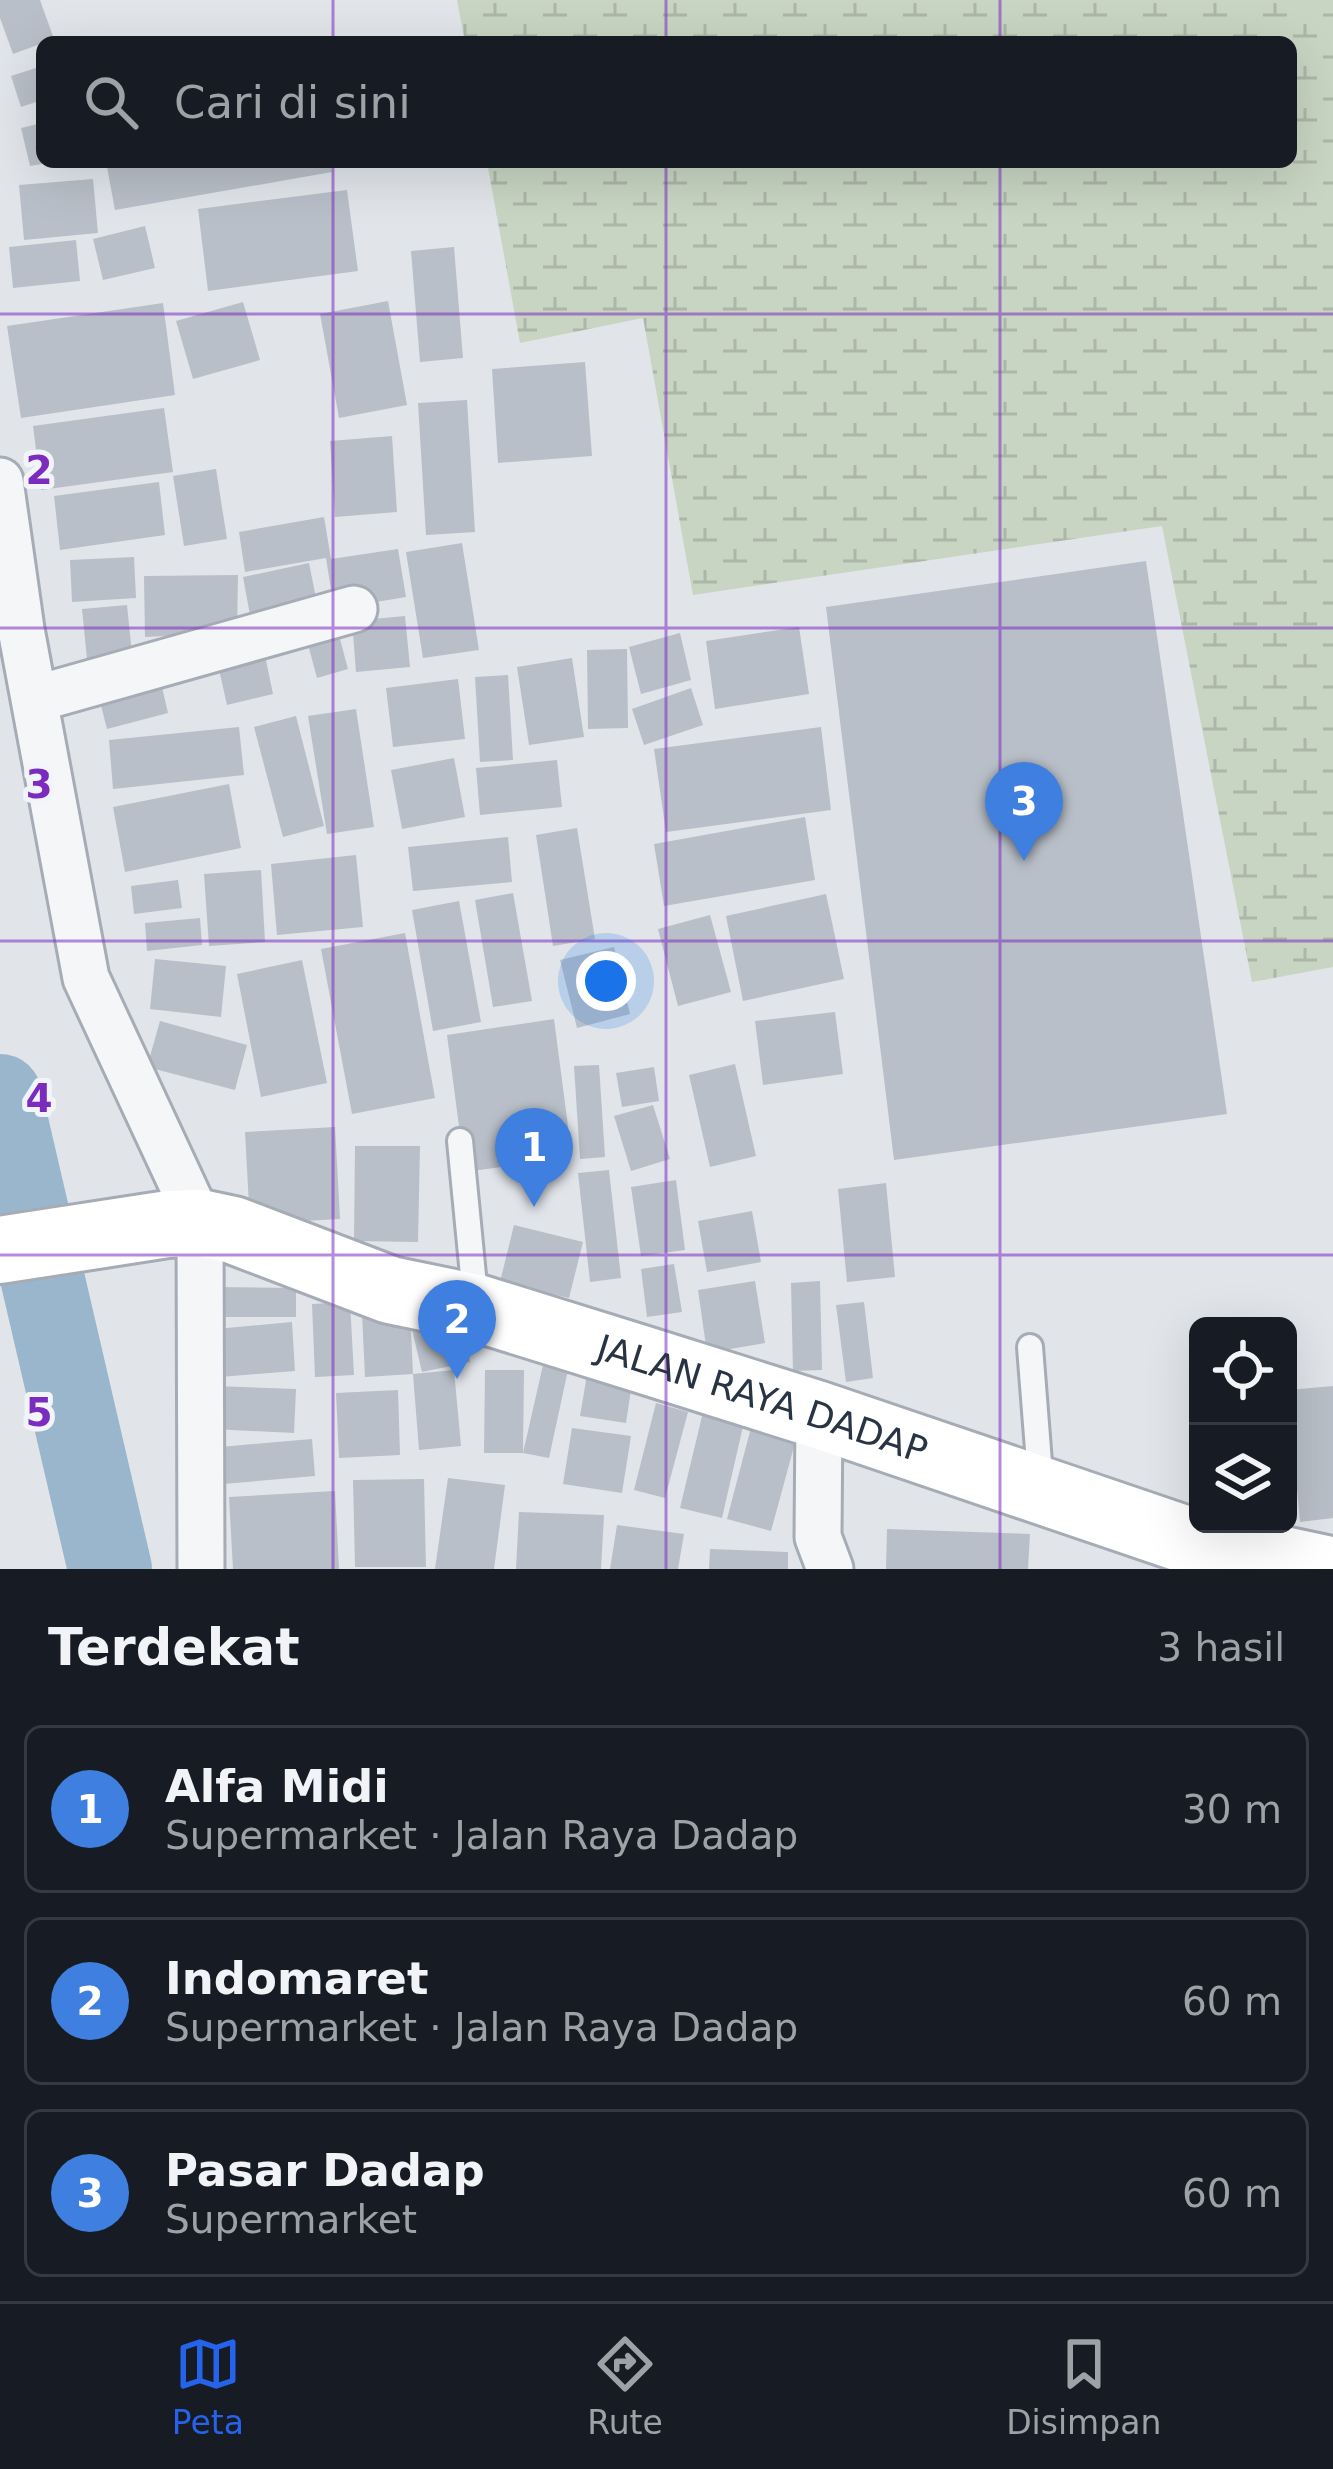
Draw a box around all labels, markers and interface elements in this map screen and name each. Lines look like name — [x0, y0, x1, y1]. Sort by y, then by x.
search box — [36, 36, 1297, 168]
icon: search — [78, 69, 144, 135]
text: Cari di sini — [174, 76, 411, 129]
text: 2 — [25, 448, 53, 493]
text: 3 — [25, 762, 53, 807]
pin: 3 — [985, 762, 1063, 861]
your location — [576, 951, 636, 1011]
text: 4 — [25, 1076, 53, 1121]
pin: 1 — [495, 1108, 573, 1207]
pin: 2 — [418, 1280, 496, 1379]
map controls — [1189, 1317, 1297, 1533]
button: locate — [1189, 1317, 1297, 1425]
street label: JALAN RAYA DADAP — [590, 1326, 933, 1471]
text: 5 — [25, 1390, 53, 1435]
button: layers — [1189, 1425, 1297, 1533]
text: Terdekat — [48, 1618, 300, 1677]
text: 3 hasil — [1157, 1625, 1285, 1670]
text: Alfa Midi — [165, 1760, 389, 1813]
text: 1 — [76, 1787, 104, 1832]
text: 30 m — [1182, 1787, 1282, 1832]
text: Supermarket · Jalan Raya Dadap — [165, 1813, 798, 1858]
text: Indomaret — [165, 1952, 428, 2005]
text: 2 — [76, 1979, 104, 2024]
text: 60 m — [1182, 1979, 1282, 2024]
text: Supermarket · Jalan Raya Dadap — [165, 2005, 798, 2050]
text: Pasar Dadap — [165, 2144, 485, 2197]
text: 3 — [76, 2171, 104, 2216]
text: 60 m — [1182, 2171, 1282, 2216]
text: Supermarket — [165, 2197, 417, 2242]
tab: Peta — [172, 2331, 244, 2442]
tab: Rute — [587, 2331, 663, 2442]
tab: Disimpan — [1006, 2331, 1161, 2442]

